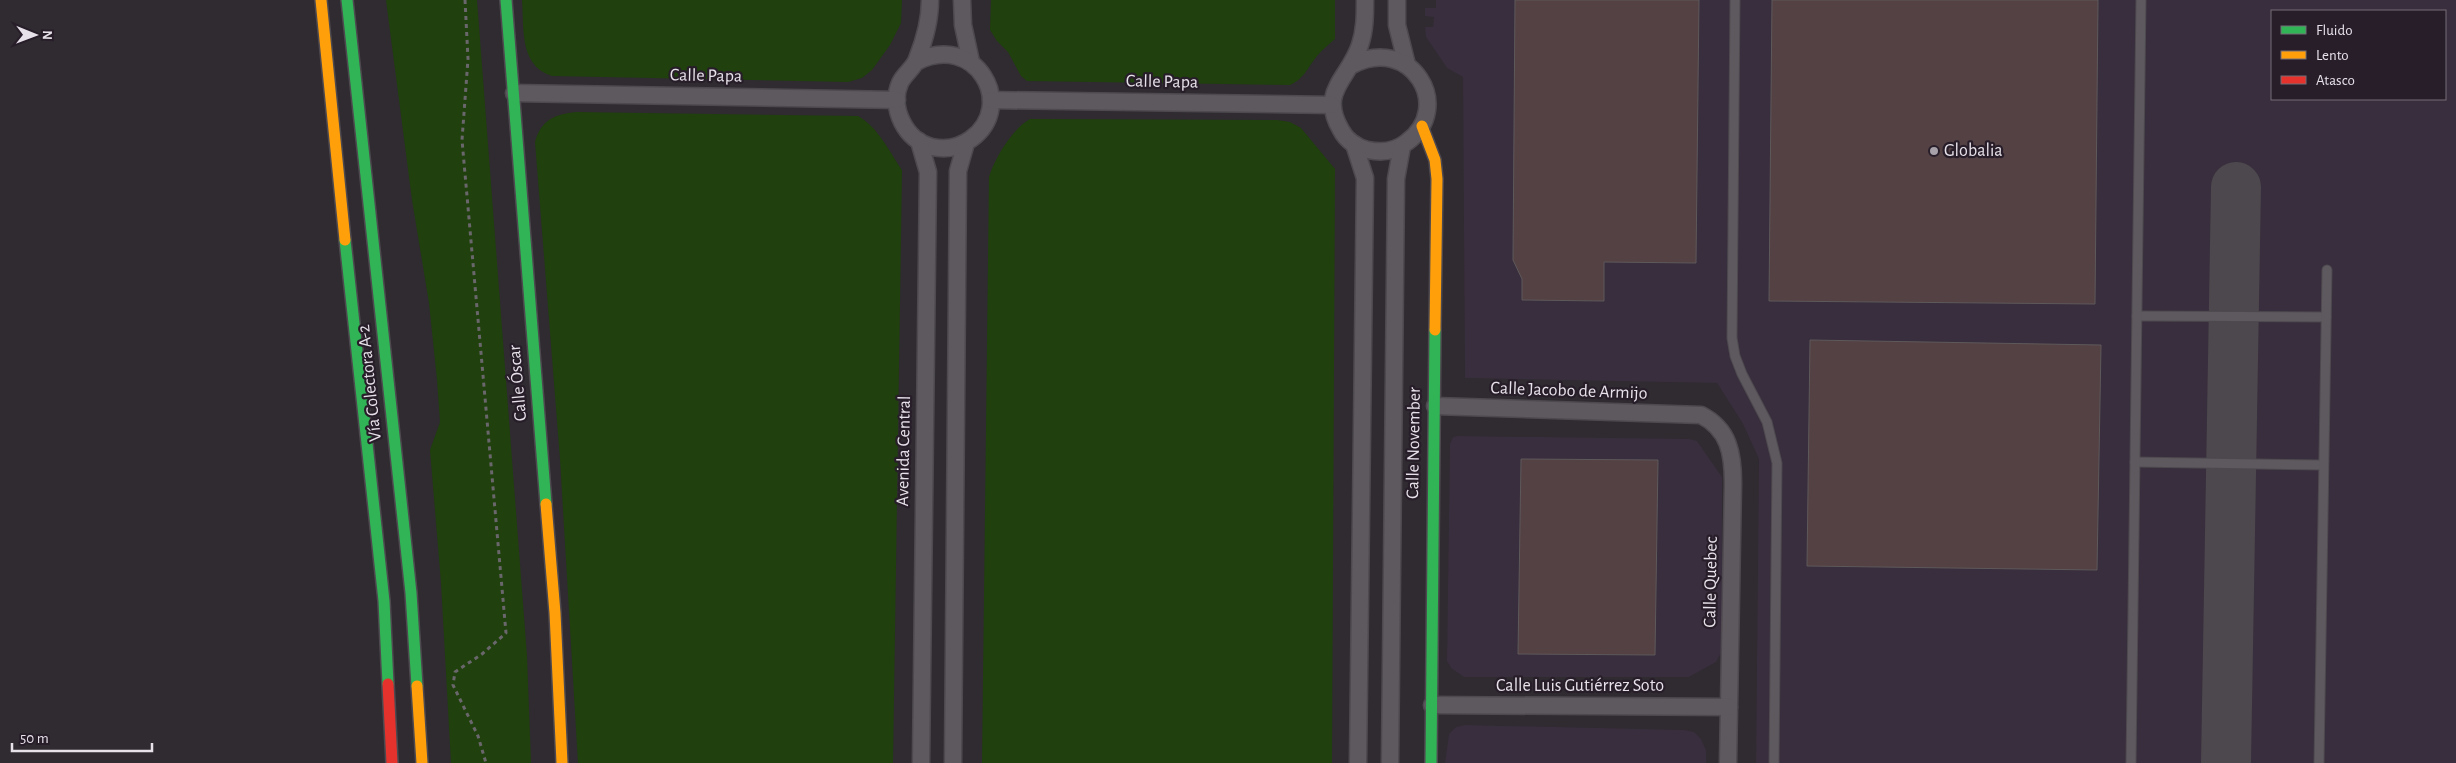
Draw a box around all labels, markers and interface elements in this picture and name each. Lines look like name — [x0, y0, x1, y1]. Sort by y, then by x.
north arrow — [10, 10, 60, 60]
legend — [2271, 10, 2446, 100]
text: Fluido — [2316, 23, 2353, 38]
text: N — [40, 30, 54, 40]
text: Lento — [2316, 48, 2349, 63]
street label: Calle Papa — [670, 66, 742, 86]
street label: Calle Papa — [1126, 72, 1198, 92]
text: Atasco — [2316, 73, 2355, 88]
place label: Globalia — [1944, 142, 2003, 160]
marker: Globalia — [1928, 145, 1940, 157]
street label: Vía Colectora A-2 — [355, 324, 385, 442]
street label: Calle Óscar — [503, 344, 530, 422]
street label: Calle Jacobo de Armijo — [1490, 379, 1648, 403]
street label: Calle November — [1404, 387, 1424, 499]
street label: Avenida Central — [894, 395, 914, 507]
street label: Calle Quebec — [1701, 536, 1721, 628]
street label: Calle Luis Gutiérrez Soto — [1496, 677, 1664, 695]
scale bar — [12, 720, 152, 752]
text: 50 m — [20, 731, 49, 746]

